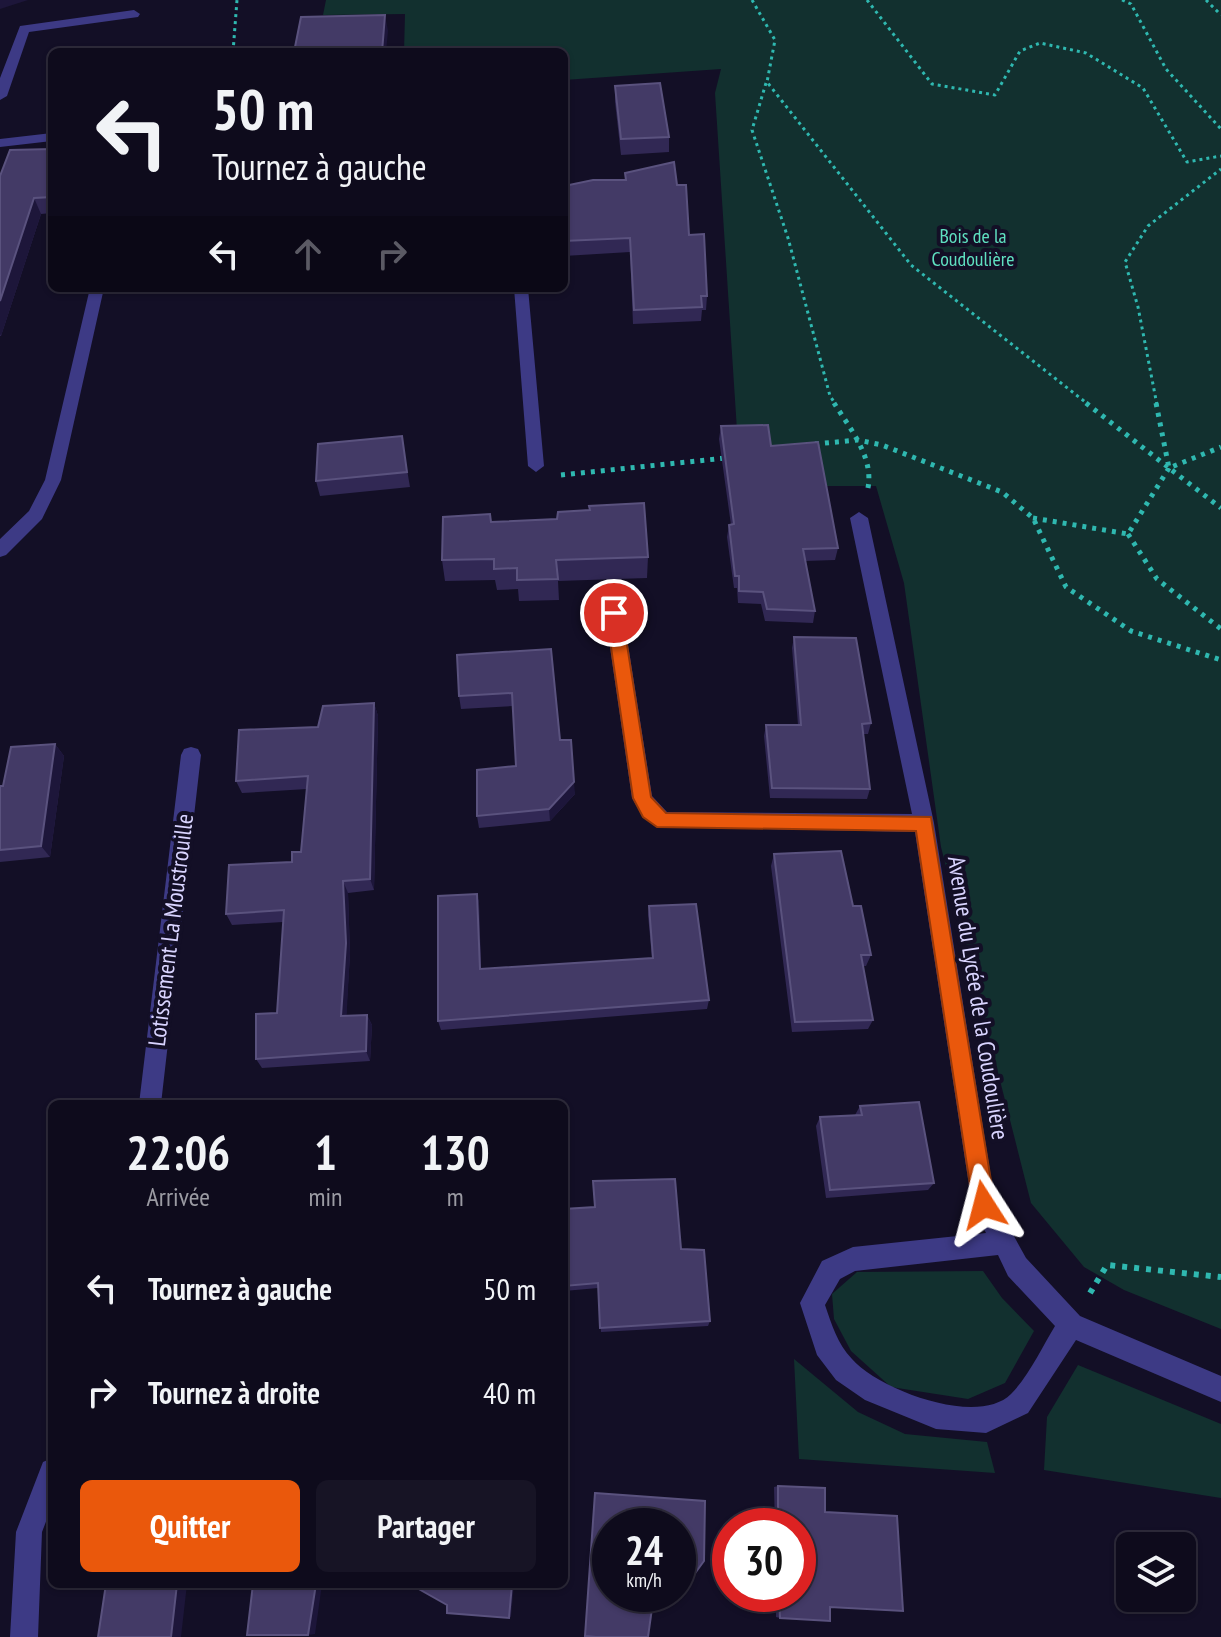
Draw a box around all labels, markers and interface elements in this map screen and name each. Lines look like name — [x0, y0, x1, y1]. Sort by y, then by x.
text: 50 m — [212, 73, 314, 145]
icon: left — [80, 80, 184, 184]
text: Tournez à gauche — [212, 143, 427, 190]
park label: Bois de la Coudoulière — [932, 223, 1014, 272]
icon: left — [202, 232, 246, 276]
icon: ahead — [286, 232, 330, 276]
icon: right — [370, 232, 414, 276]
pin — [580, 579, 648, 647]
icon: arrive — [592, 591, 636, 635]
street label: Lotissement La Moustrouille — [141, 812, 200, 1048]
street label: Avenue du Lycée de la Coudoulière — [941, 854, 1016, 1142]
text: 22:06 — [126, 1121, 230, 1183]
text: 1 — [314, 1121, 337, 1183]
text: 130 — [421, 1121, 490, 1183]
position arrow — [942, 1163, 1026, 1247]
text: Arrivée — [146, 1180, 210, 1213]
text: min — [308, 1180, 342, 1213]
text: m — [447, 1180, 464, 1213]
icon: left — [80, 1266, 124, 1310]
text: Tournez à gauche — [148, 1269, 332, 1308]
text: 50 m — [483, 1269, 536, 1308]
icon: right — [80, 1370, 124, 1414]
text: Tournez à droite — [148, 1373, 320, 1412]
text: 40 m — [483, 1373, 536, 1412]
button: Quitter — [80, 1480, 300, 1572]
button: Partager — [316, 1480, 536, 1572]
speed limit sign: 30 — [712, 1508, 816, 1612]
text: 24 — [625, 1524, 663, 1576]
map controls — [1116, 1532, 1196, 1612]
button: layers — [1116, 1532, 1196, 1612]
text: km/h — [626, 1567, 662, 1593]

